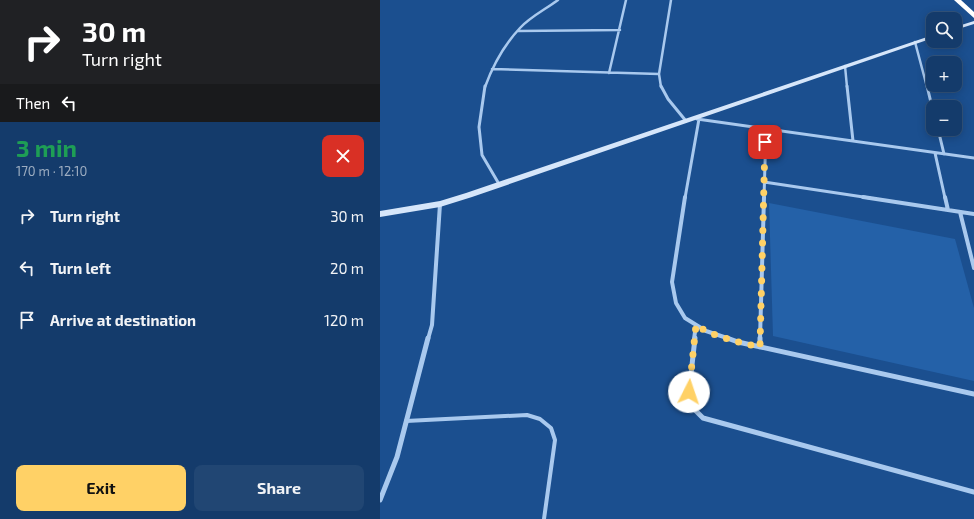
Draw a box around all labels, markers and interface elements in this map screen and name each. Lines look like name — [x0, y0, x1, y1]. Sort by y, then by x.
map controls — [926, 12, 962, 136]
button: search — [926, 12, 962, 48]
text: 30 m — [82, 14, 146, 48]
icon: right — [16, 16, 68, 68]
text: Turn right — [82, 48, 162, 70]
button: + — [926, 56, 962, 92]
icon: left — [58, 92, 80, 114]
text: Then — [16, 94, 50, 112]
button: − — [926, 100, 962, 136]
pin — [748, 125, 782, 159]
icon: arrive — [754, 131, 776, 153]
text: 3 min — [16, 133, 77, 162]
button: close — [322, 135, 364, 177]
text: 170 m · 12:10 — [16, 163, 87, 179]
icon: right — [16, 205, 38, 227]
text: Turn right — [50, 207, 120, 225]
text: 30 m — [330, 207, 364, 225]
icon: left — [16, 257, 38, 279]
text: Turn left — [50, 259, 111, 277]
text: 20 m — [330, 259, 364, 277]
icon: arrive — [16, 309, 38, 331]
text: Arrive at destination — [50, 311, 196, 329]
text: 120 m — [324, 311, 364, 329]
position arrow — [668, 371, 710, 413]
button: Exit — [16, 465, 186, 511]
button: Share — [194, 465, 364, 511]

